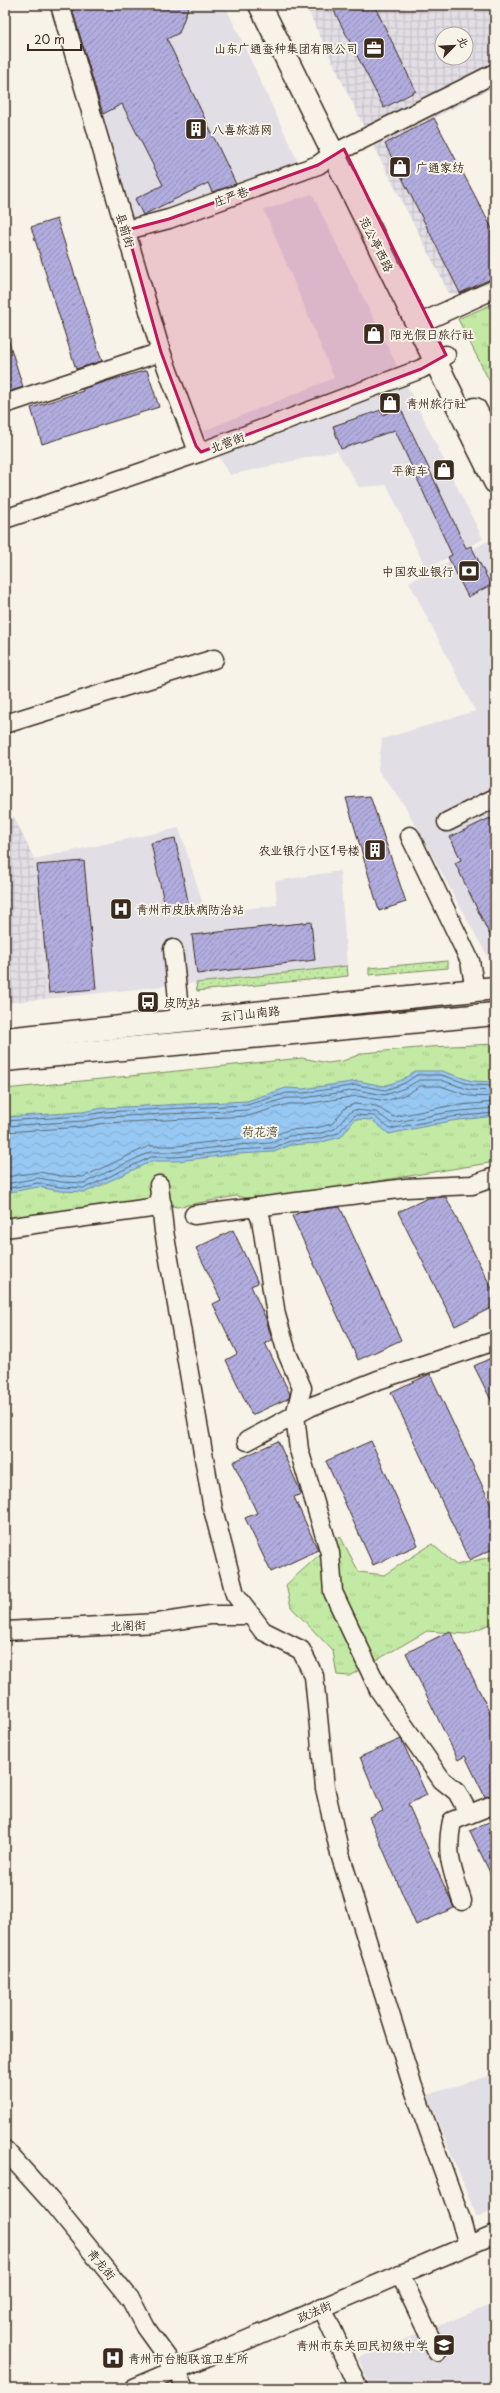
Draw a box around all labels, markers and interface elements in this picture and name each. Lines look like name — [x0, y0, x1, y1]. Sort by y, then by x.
scale bar — [28, 26, 81, 52]
north arrow — [434, 26, 474, 66]
text: 20 m — [34, 30, 65, 48]
text: 北 — [454, 33, 474, 50]
office icon: 山东广通蚕种集团有限公司 — [361, 35, 387, 61]
place label: 山东广通蚕种集团有限公司 — [214, 39, 358, 57]
building icon: 八喜旅游网 — [183, 116, 209, 142]
place label: 八喜旅游网 — [212, 120, 272, 138]
shop icon: 广通家纺 — [387, 154, 413, 180]
place label: 广通家纺 — [416, 158, 464, 176]
street label: 庄严巷 — [211, 181, 251, 211]
street label: 县前街 — [112, 210, 140, 250]
street label: 范公亭西路 — [356, 213, 398, 275]
shop icon: 阳光假日旅行社 — [361, 321, 387, 347]
place label: 阳光假日旅行社 — [390, 325, 474, 343]
shop icon: 青州旅行社 — [377, 390, 403, 416]
place label: 青州旅行社 — [406, 394, 466, 412]
street label: 北营街 — [207, 427, 247, 457]
shop icon: 平衡车 — [431, 457, 457, 483]
place label: 平衡车 — [392, 461, 428, 479]
bank icon: 中国农业银行 — [456, 558, 482, 584]
place label: 中国农业银行 — [382, 562, 454, 580]
building icon: 农业银行小区1号楼 — [362, 837, 388, 863]
place label: 农业银行小区1号楼 — [259, 841, 360, 859]
hospital icon: 青州市皮肤病防治站 — [108, 896, 134, 922]
place label: 青州市皮肤病防治站 — [136, 900, 244, 918]
bus stop icon: 皮防站 — [135, 989, 161, 1015]
place label: 皮防站 — [164, 993, 200, 1011]
street label: 云门山南路 — [219, 1001, 281, 1025]
park label: 荷花湾 — [242, 1122, 278, 1140]
street label: 北阁街 — [110, 1615, 146, 1635]
street label: 青龙街 — [84, 2244, 120, 2284]
street label: 政法街 — [294, 2296, 334, 2326]
school or university icon: 青州市东关回民初级中学 — [431, 2332, 457, 2358]
place label: 青州市东关回民初级中学 — [296, 2336, 428, 2354]
hospital icon: 青州市台胞联谊卫生所 — [100, 2345, 126, 2371]
place label: 青州市台胞联谊卫生所 — [128, 2349, 249, 2367]

